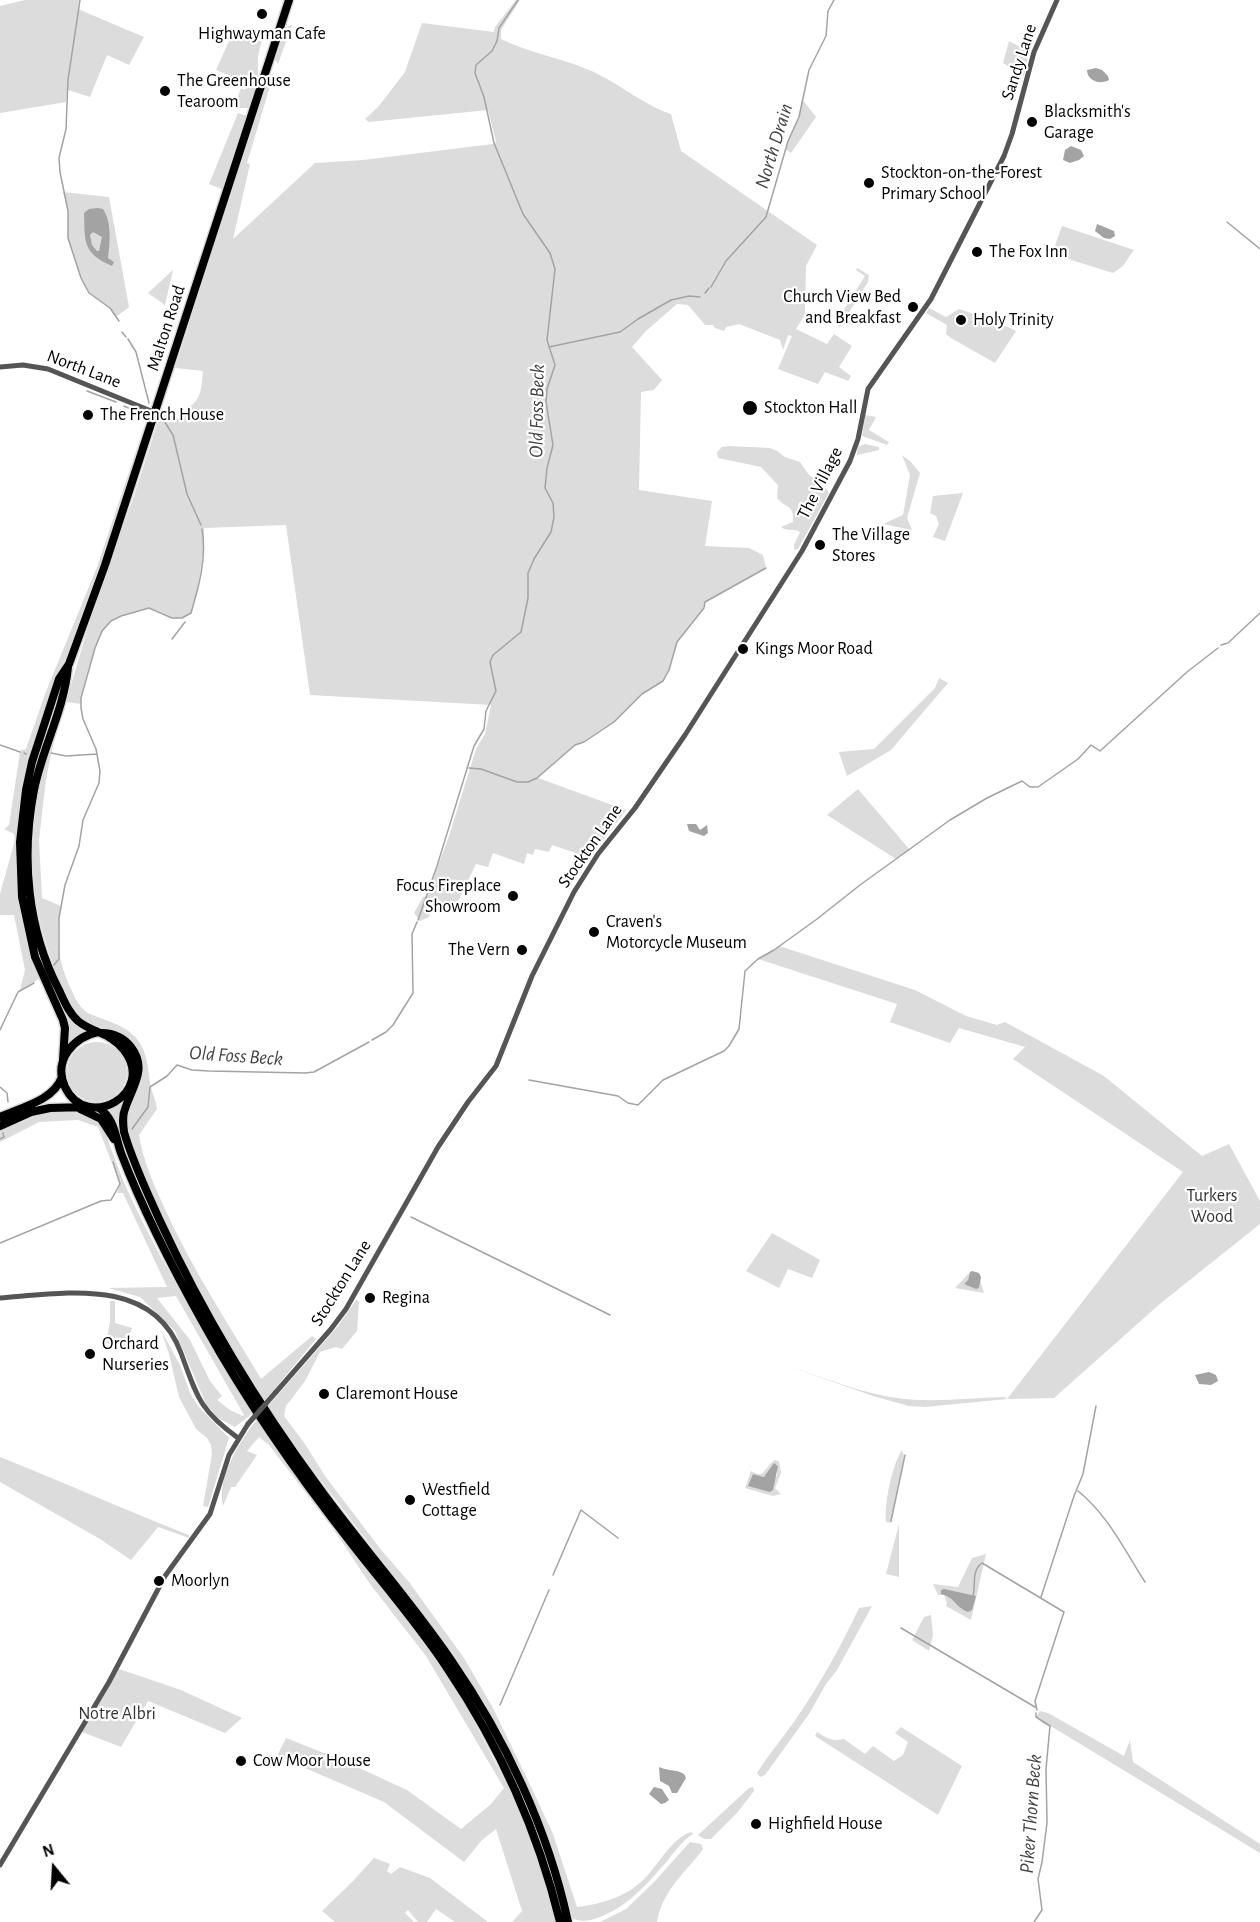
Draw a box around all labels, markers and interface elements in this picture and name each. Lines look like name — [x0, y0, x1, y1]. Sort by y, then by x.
marker: Highwayman Cafe — [255, 7, 269, 21]
street label: Sandy Lane — [997, 21, 1041, 103]
place label: Highwayman Cafe — [198, 23, 326, 45]
place label: The Greenhouse Tearoom — [177, 70, 291, 112]
marker: The Greenhouse Tearoom — [158, 84, 172, 98]
water label: North Drain — [750, 101, 798, 191]
place label: Blacksmith's Garage — [1044, 101, 1131, 144]
marker: Blacksmith's Garage — [1025, 115, 1039, 129]
place label: Stockton-on-the-Forest Primary School — [881, 162, 1042, 204]
marker: Stockton-on-the-Forest Primary School — [862, 176, 876, 190]
place label: The Fox Inn — [989, 241, 1068, 263]
marker: The Fox Inn — [970, 245, 984, 259]
street label: Malton Road — [142, 282, 190, 374]
place label: Church View Bed and Breakfast — [783, 286, 901, 328]
marker: Church View Bed and Breakfast — [906, 300, 920, 314]
place label: Holy Trinity — [973, 309, 1054, 331]
marker: Holy Trinity — [954, 313, 968, 327]
street label: North Lane — [44, 345, 124, 393]
water label: Old Foss Beck — [524, 364, 550, 458]
place label: Stockton Hall — [764, 397, 858, 419]
marker: Stockton Hall — [741, 399, 759, 417]
place label: The French House — [100, 404, 224, 426]
marker: The French House — [81, 408, 95, 422]
street label: The Village — [793, 443, 847, 523]
place label: The Village Stores — [832, 524, 910, 566]
marker: The Village Stores — [813, 538, 827, 552]
place label: Kings Moor Road — [755, 638, 873, 660]
marker: Kings Moor Road — [736, 642, 750, 656]
street label: Stockton Lane — [553, 800, 627, 892]
place label: Focus Fireplace Showroom — [396, 875, 501, 918]
marker: Focus Fireplace Showroom — [506, 889, 520, 903]
place label: Craven's Motorcycle Museum — [606, 911, 747, 954]
marker: Craven's Motorcycle Museum — [587, 925, 601, 939]
place label: The Vern — [448, 939, 510, 961]
marker: The Vern — [515, 943, 529, 957]
water label: Old Foss Beck — [188, 1041, 284, 1071]
park label: Turkers Wood — [1186, 1185, 1238, 1228]
street label: Stockton Lane — [306, 1236, 376, 1330]
place label: Regina — [382, 1287, 430, 1309]
marker: Regina — [363, 1291, 377, 1305]
place label: Orchard Nurseries — [102, 1333, 169, 1376]
marker: Orchard Nurseries — [83, 1347, 97, 1361]
place label: Claremont House — [336, 1383, 458, 1405]
marker: Claremont House — [317, 1387, 331, 1401]
place label: Westfield Cottage — [422, 1479, 490, 1522]
marker: Westfield Cottage — [403, 1493, 417, 1507]
place label: Moorlyn — [171, 1570, 230, 1592]
marker: Moorlyn — [152, 1574, 166, 1588]
park label: Notre Albri — [78, 1703, 156, 1725]
place label: Cow Moor House — [253, 1750, 371, 1772]
marker: Cow Moor House — [234, 1754, 248, 1768]
water label: Piker Thorn Beck — [1015, 1754, 1047, 1874]
place label: Highfield House — [768, 1813, 883, 1835]
marker: Highfield House — [749, 1817, 763, 1831]
north arrow — [24, 1838, 84, 1898]
text: N — [41, 1842, 56, 1860]

